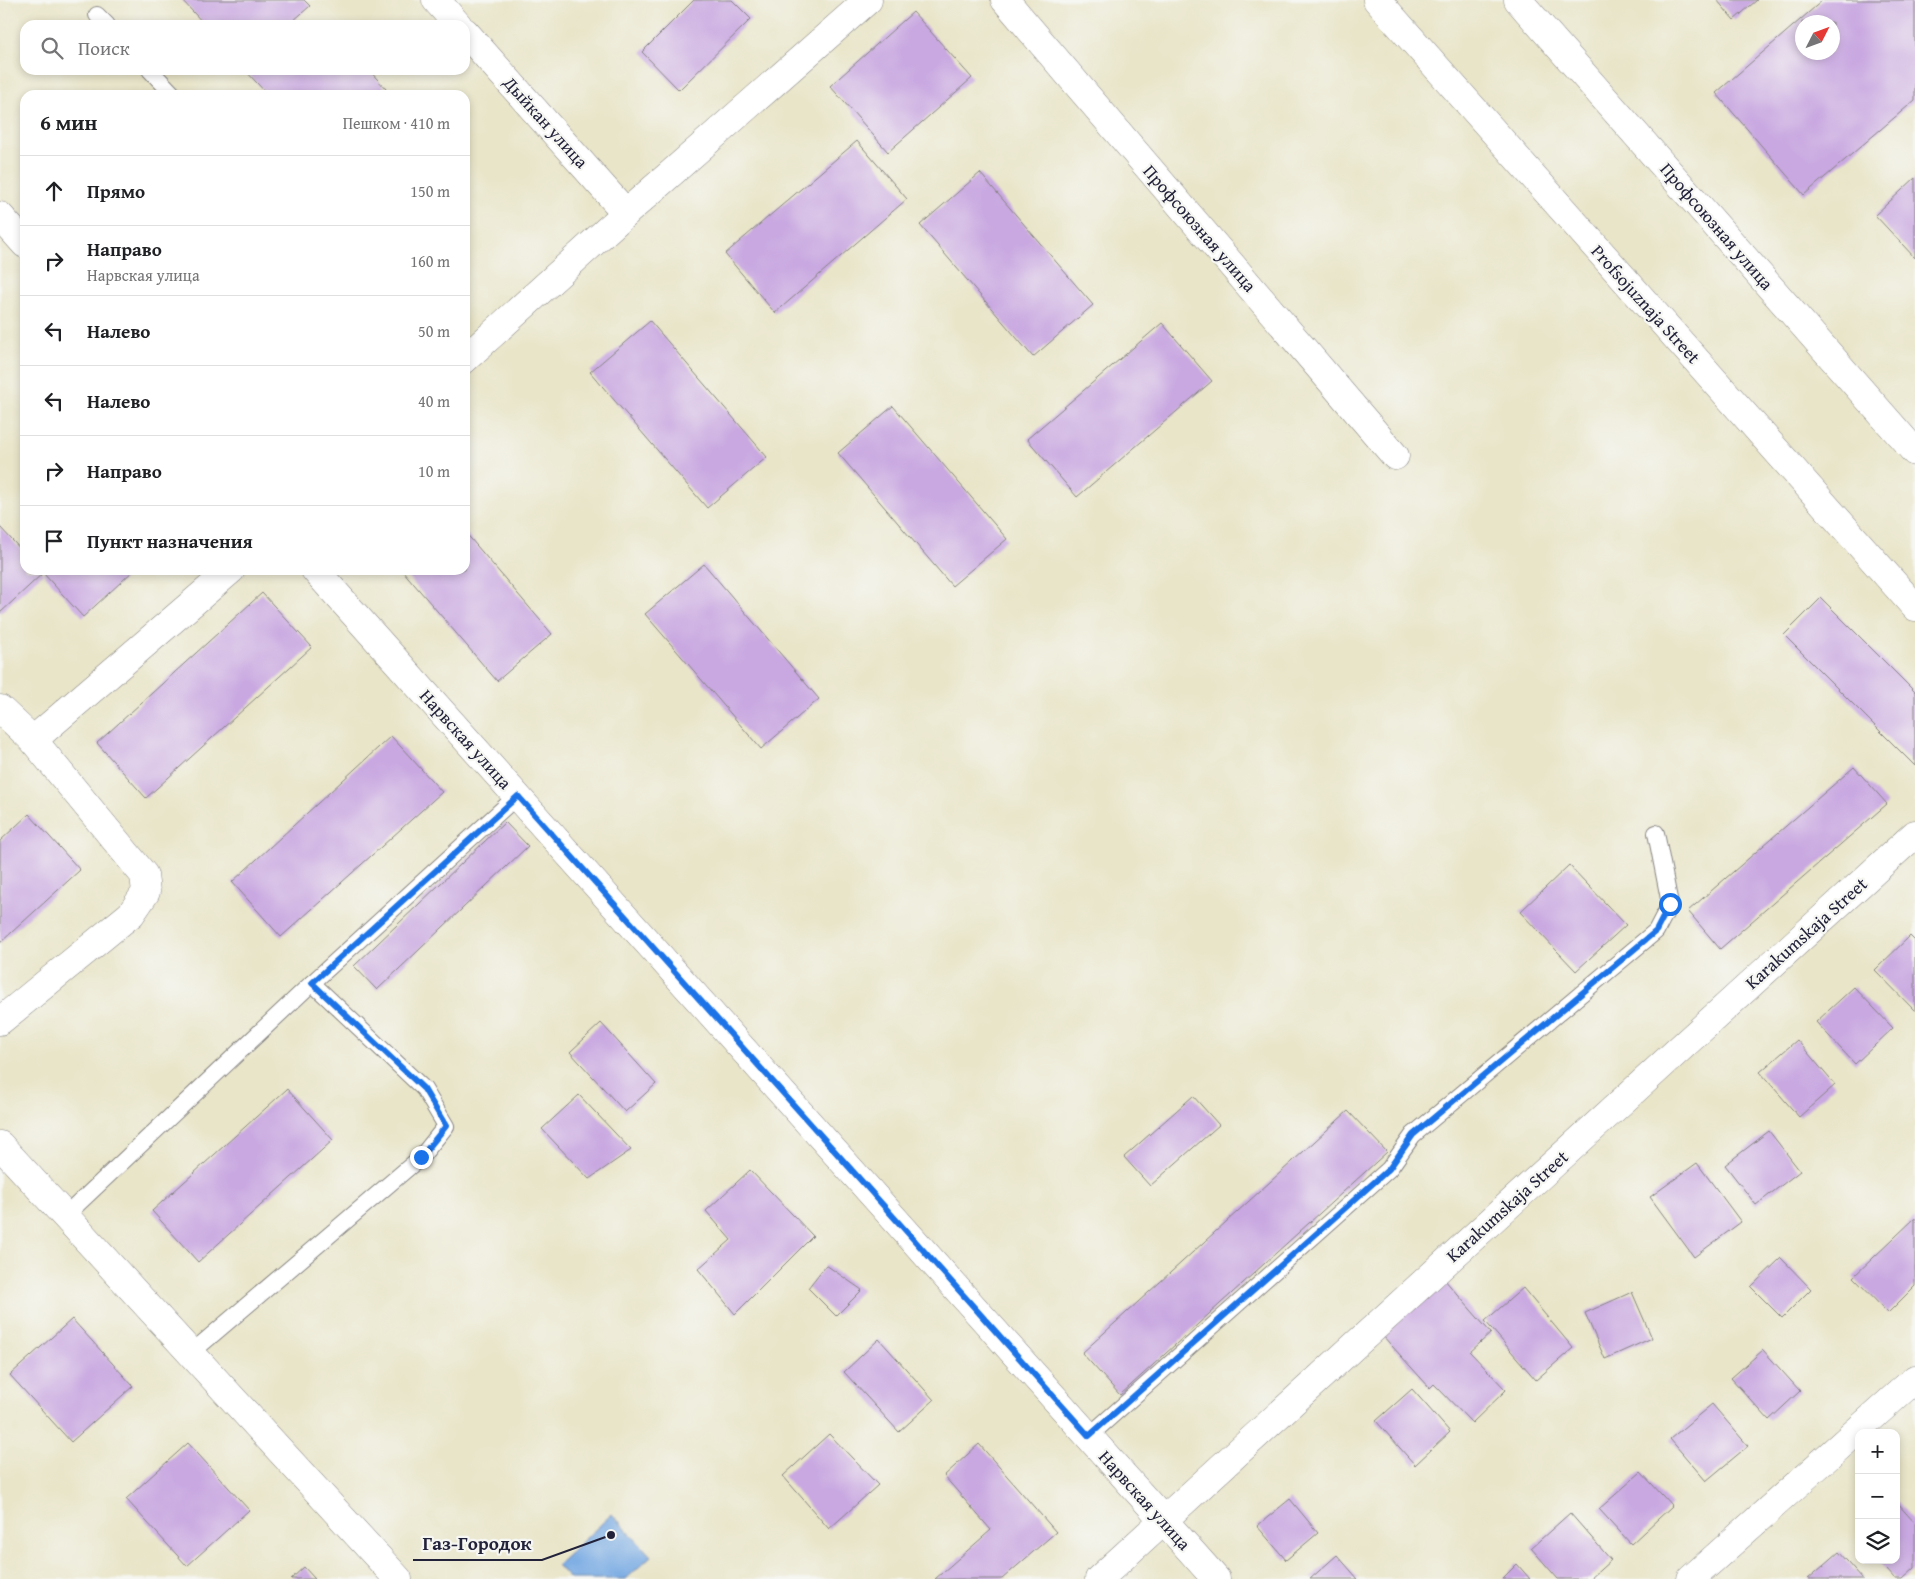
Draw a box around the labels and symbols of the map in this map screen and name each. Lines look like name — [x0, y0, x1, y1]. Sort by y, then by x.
north arrow — [1795, 15, 1840, 60]
street label: Дыйкан улица — [497, 69, 595, 174]
street label: Профсоюзная улица — [1654, 156, 1780, 296]
street label: Профсоюзная улица — [1137, 158, 1263, 298]
street label: Profsojuznaja Street — [1585, 238, 1707, 370]
street label: Нарвская улица — [414, 683, 519, 795]
street label: Karakumskaja Street — [1739, 870, 1874, 995]
route start — [1659, 893, 1682, 916]
street label: Karakumskaja Street — [1440, 1143, 1575, 1268]
route end — [410, 1146, 433, 1169]
street label: Нарвская улица — [1093, 1444, 1198, 1556]
callout: Газ-Городок — [413, 1526, 542, 1560]
text: Газ-Городок — [423, 1529, 532, 1557]

